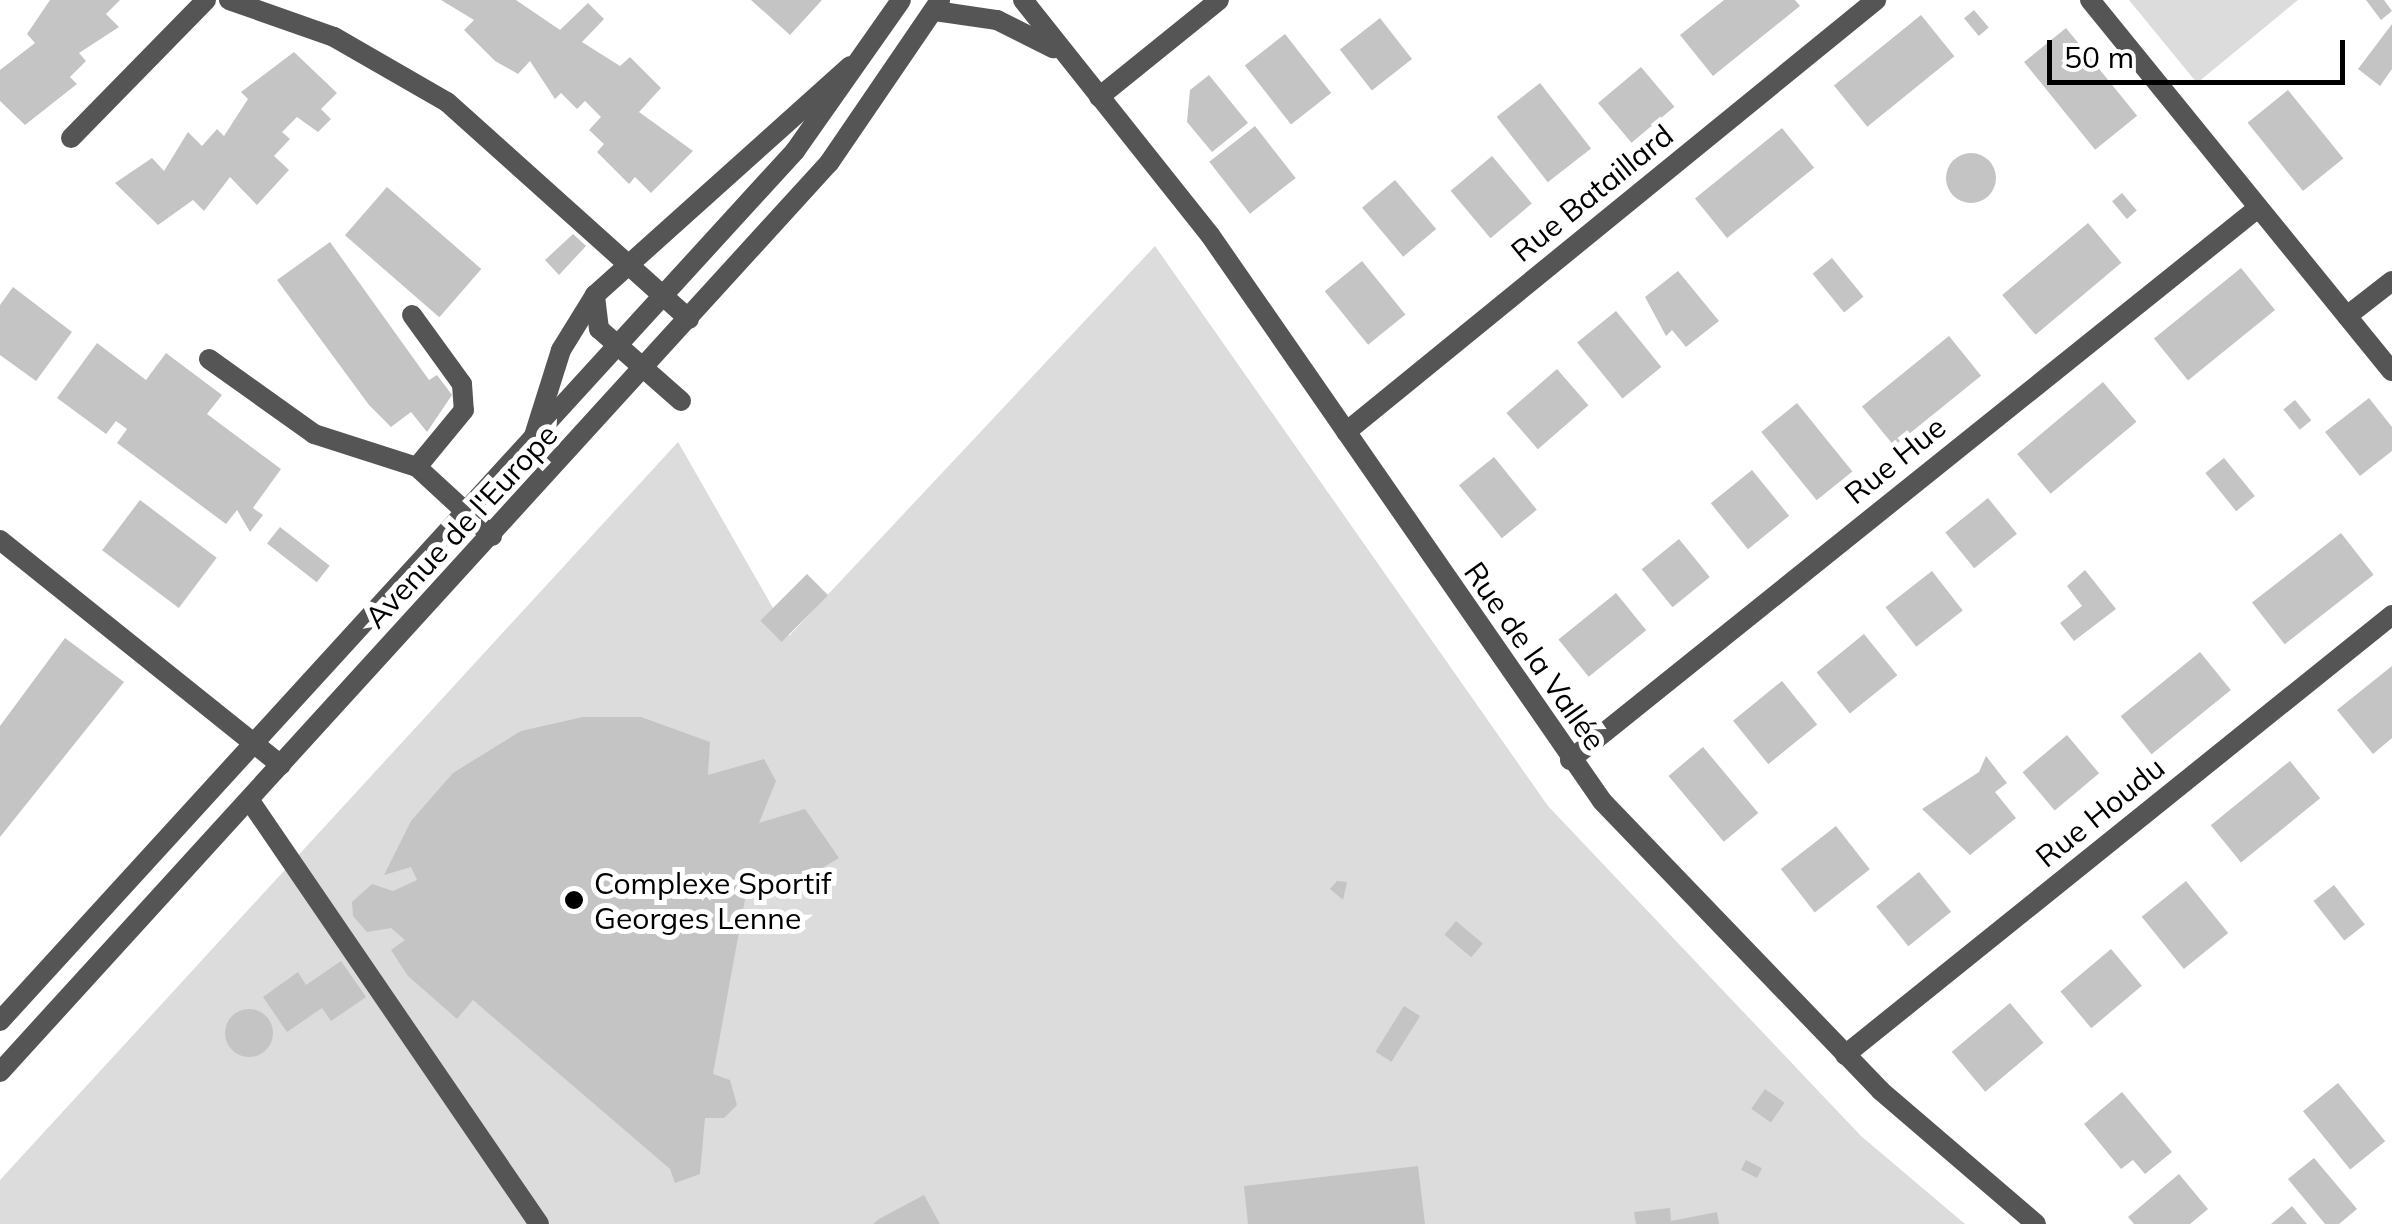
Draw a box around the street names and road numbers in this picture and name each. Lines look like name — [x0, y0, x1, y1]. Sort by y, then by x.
street label: Rue Bataillard — [1504, 117, 1680, 269]
street label: Rue Hue — [1837, 409, 1953, 511]
street label: Avenue de l'Europe — [357, 417, 565, 635]
street label: Rue de la Vallée — [1457, 555, 1613, 757]
street label: Rue Houdu — [2028, 749, 2172, 875]

